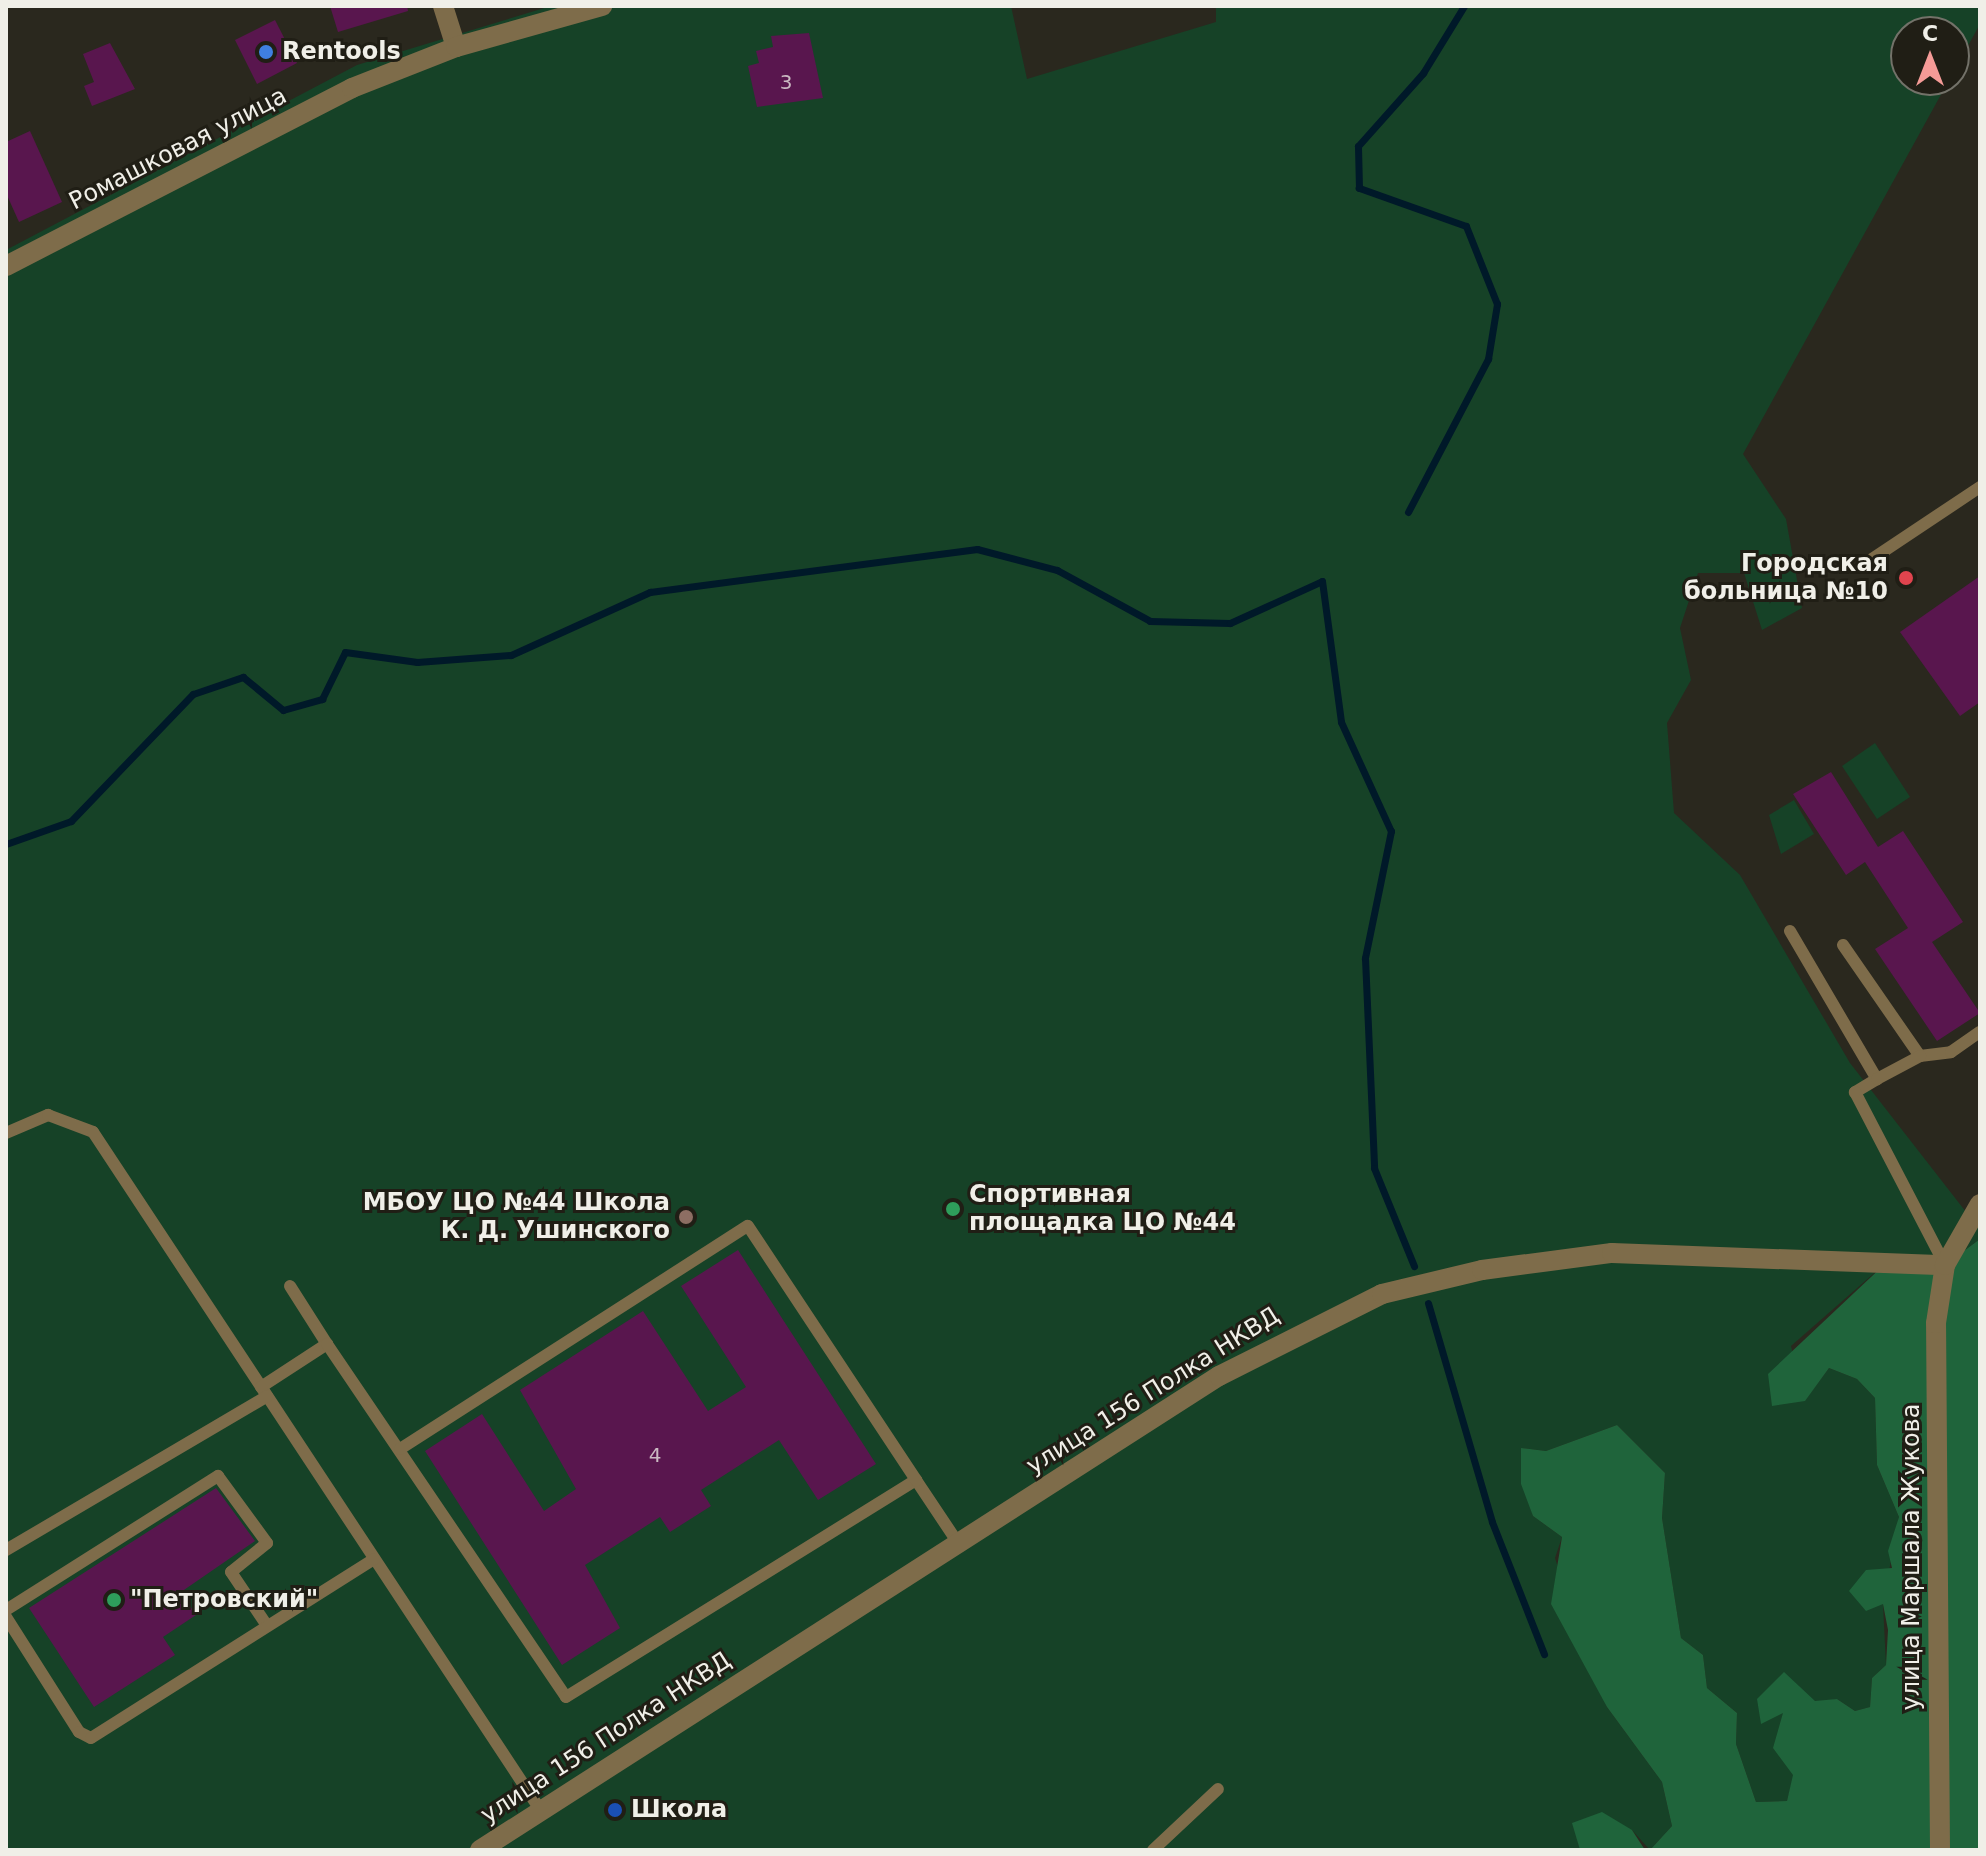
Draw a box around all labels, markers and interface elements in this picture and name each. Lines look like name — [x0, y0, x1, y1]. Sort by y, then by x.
north arrow — [1890, 16, 1970, 96]
text: С — [1922, 21, 1938, 46]
place label: Rentools — [282, 38, 401, 66]
marker: Rentools — [257, 43, 275, 61]
house number: 3 — [780, 70, 792, 94]
street label: Ромашковая улица — [64, 82, 292, 216]
place label: Городская больница №10 — [1684, 550, 1888, 606]
marker: Городская больница №10 — [1895, 567, 1917, 589]
place label: Спортивная площадка ЦО №44 — [969, 1181, 1236, 1237]
place label: МБОУ ЦО №44 Школа К. Д. Ушинского — [363, 1189, 670, 1245]
marker: Спортивная площадка ЦО №44 — [944, 1200, 962, 1218]
marker: МБОУ ЦО №44 Школа К. Д. Ушинского — [677, 1208, 695, 1226]
street label: улица 156 Полка НКВД — [1021, 1301, 1285, 1481]
street label: улица Маршала Жукова — [1898, 1404, 1926, 1710]
house number: 4 — [649, 1443, 661, 1467]
place label: "Петровский" — [130, 1586, 318, 1614]
marker: "Петровский" — [105, 1591, 123, 1609]
street label: улица 156 Полка НКВД — [476, 1646, 736, 1830]
place label: Школа — [631, 1796, 727, 1824]
marker: Школа — [606, 1801, 624, 1819]

